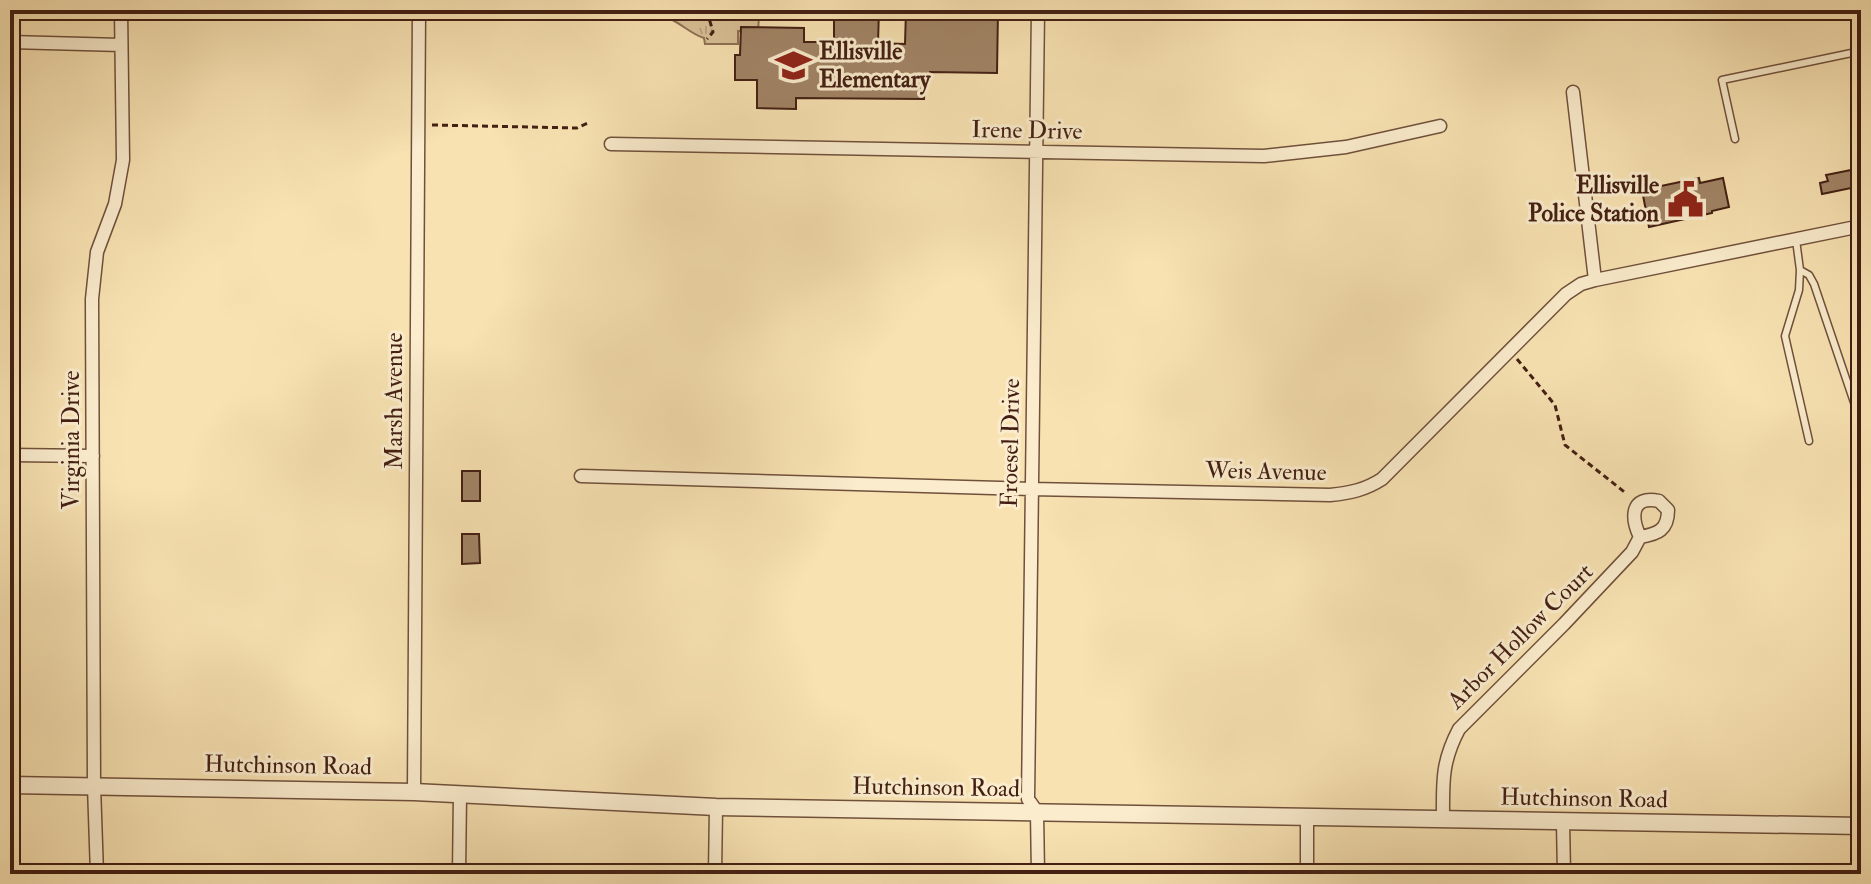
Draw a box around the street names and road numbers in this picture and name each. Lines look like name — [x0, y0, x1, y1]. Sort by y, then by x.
street label: Irene Drive — [971, 114, 1083, 147]
street label: Marsh Avenue — [379, 332, 410, 470]
street label: Virginia Drive — [56, 371, 87, 509]
street label: Froesel Drive — [994, 378, 1027, 508]
street label: Weis Avenue — [1204, 455, 1327, 488]
street label: Arbor Hollow Court — [1440, 557, 1600, 717]
street label: Hutchinson Road — [204, 749, 372, 782]
street label: Hutchinson Road — [852, 771, 1020, 804]
street label: Hutchinson Road — [1500, 782, 1668, 815]

